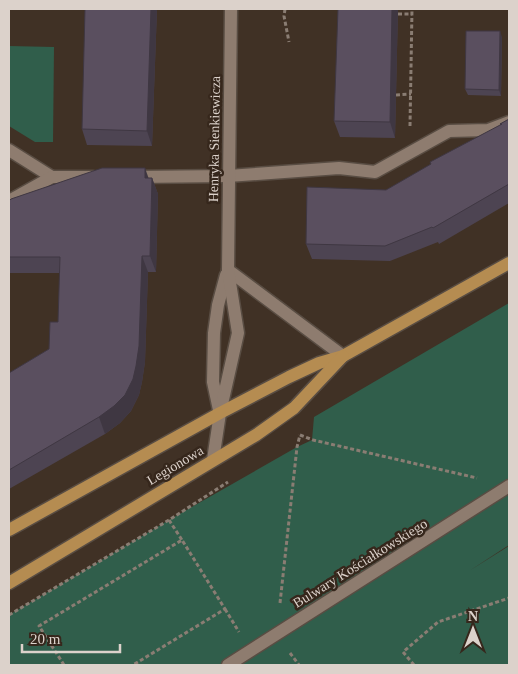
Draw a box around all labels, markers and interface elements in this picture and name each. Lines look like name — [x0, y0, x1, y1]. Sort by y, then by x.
street label: Henryka Sienkiewicza — [206, 75, 223, 202]
street label: Legionowa — [144, 442, 207, 488]
street label: Bulwary Kościałkowskiego — [291, 516, 430, 611]
north arrow — [448, 604, 498, 654]
text: N — [468, 609, 478, 624]
scale bar — [22, 622, 120, 654]
text: 20 m — [30, 631, 61, 647]

